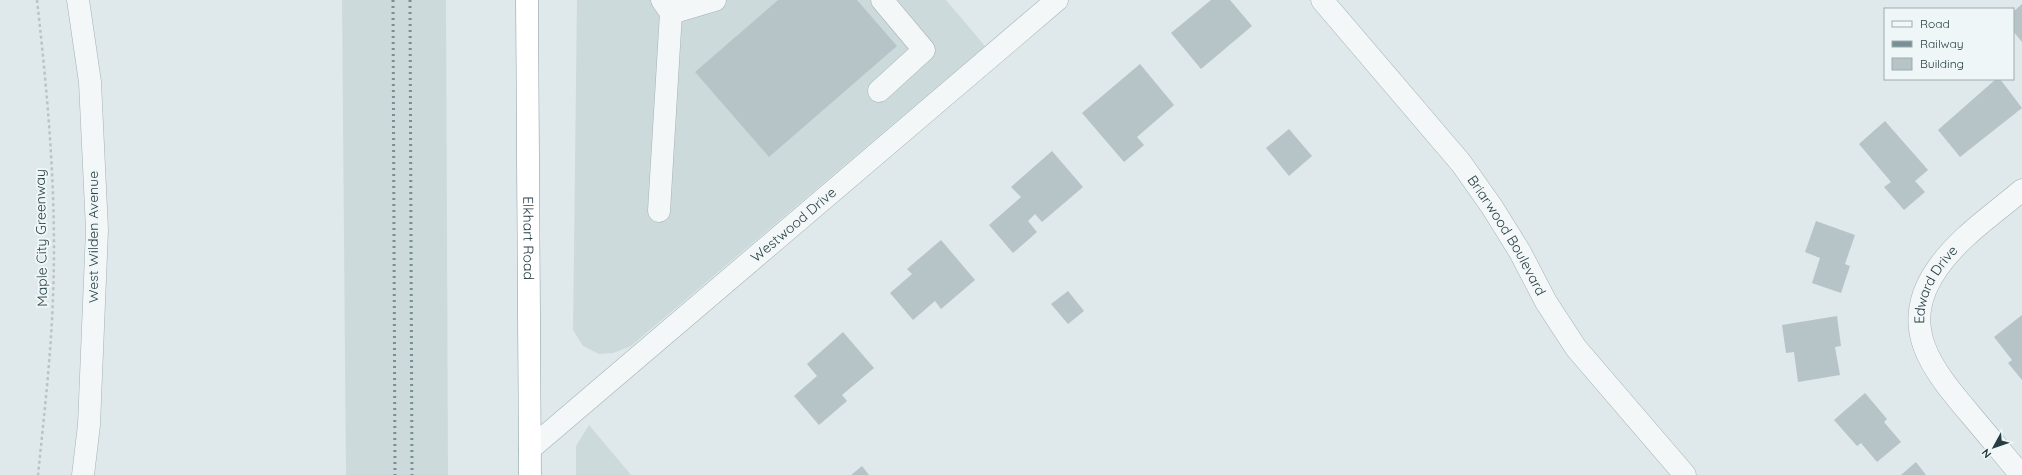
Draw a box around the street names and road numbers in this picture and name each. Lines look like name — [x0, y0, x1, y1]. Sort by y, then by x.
street label: Maple City Greenway — [31, 169, 51, 307]
street label: West Wilden Avenue — [84, 171, 102, 303]
street label: Briarwood Boulevard — [1463, 172, 1550, 299]
street label: Westwood Drive — [747, 183, 840, 266]
street label: Elkhart Road — [519, 196, 538, 280]
street label: Edward Drive — [1910, 241, 1961, 324]

